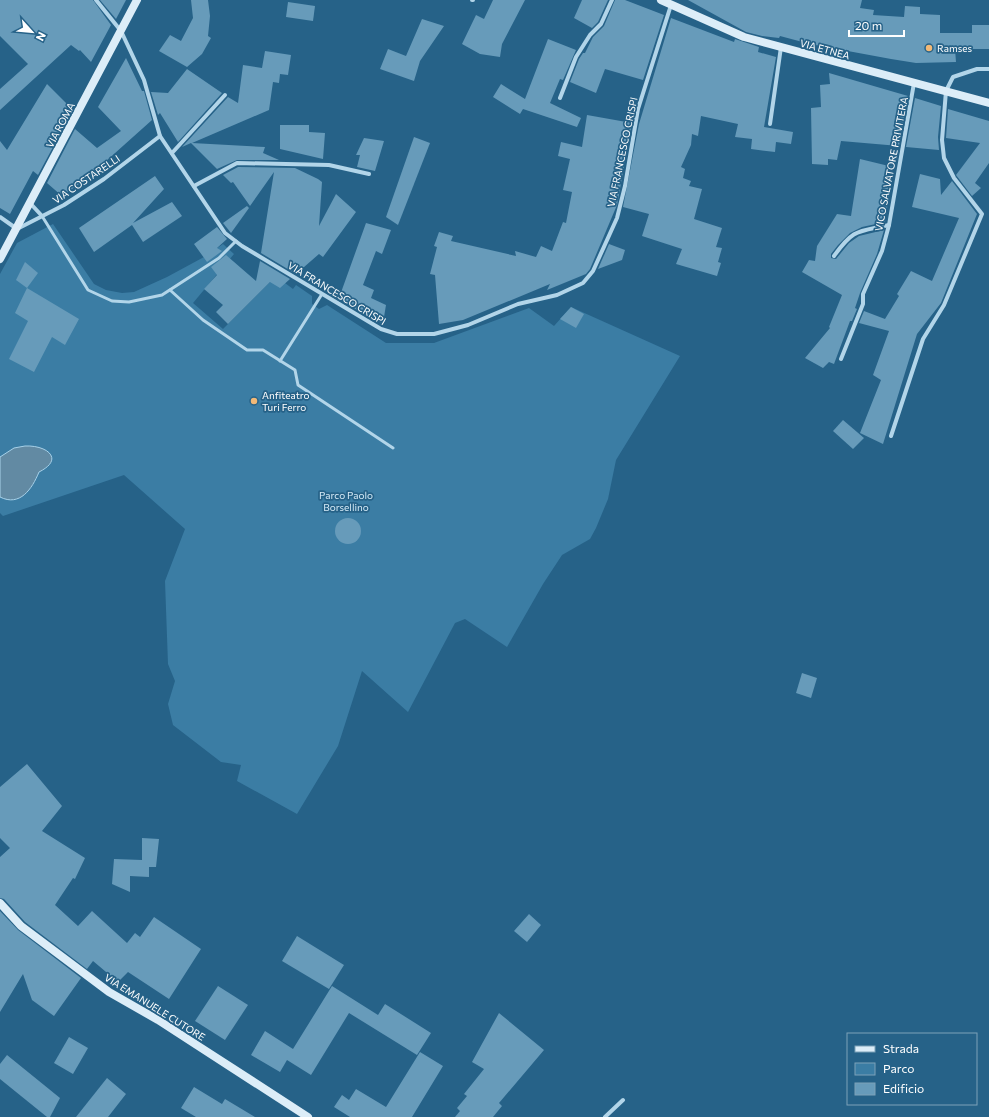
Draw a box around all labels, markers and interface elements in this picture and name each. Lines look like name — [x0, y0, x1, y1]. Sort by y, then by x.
north arrow — [12, 12, 52, 52]
scale bar — [849, 12, 904, 38]
text: 20 m — [855, 18, 882, 32]
text: N — [34, 30, 49, 43]
street label: VIA ETNEA — [799, 37, 851, 61]
place label: Ramses — [937, 42, 972, 54]
marker: Ramses — [924, 43, 934, 53]
street label: VIA FRANCESCO CRISPI — [604, 96, 640, 208]
street label: VICO SALVATORE PRIVITERA — [872, 96, 910, 232]
street label: VIA ROMA — [43, 100, 77, 150]
street label: VIA COSTARELLI — [50, 152, 122, 206]
street label: VIA FRANCESCO CRISPI — [286, 259, 388, 327]
place label: Anfiteatro Turi Ferro — [262, 389, 310, 413]
marker: Anfiteatro Turi Ferro — [249, 396, 259, 406]
park label: Parco Paolo Borsellino — [319, 489, 373, 513]
street label: VIA EMANUELE CUTORE — [103, 971, 208, 1043]
legend — [847, 1033, 977, 1105]
text: Strada — [883, 1041, 919, 1055]
text: Parco — [883, 1061, 915, 1075]
text: Edificio — [883, 1081, 924, 1095]

